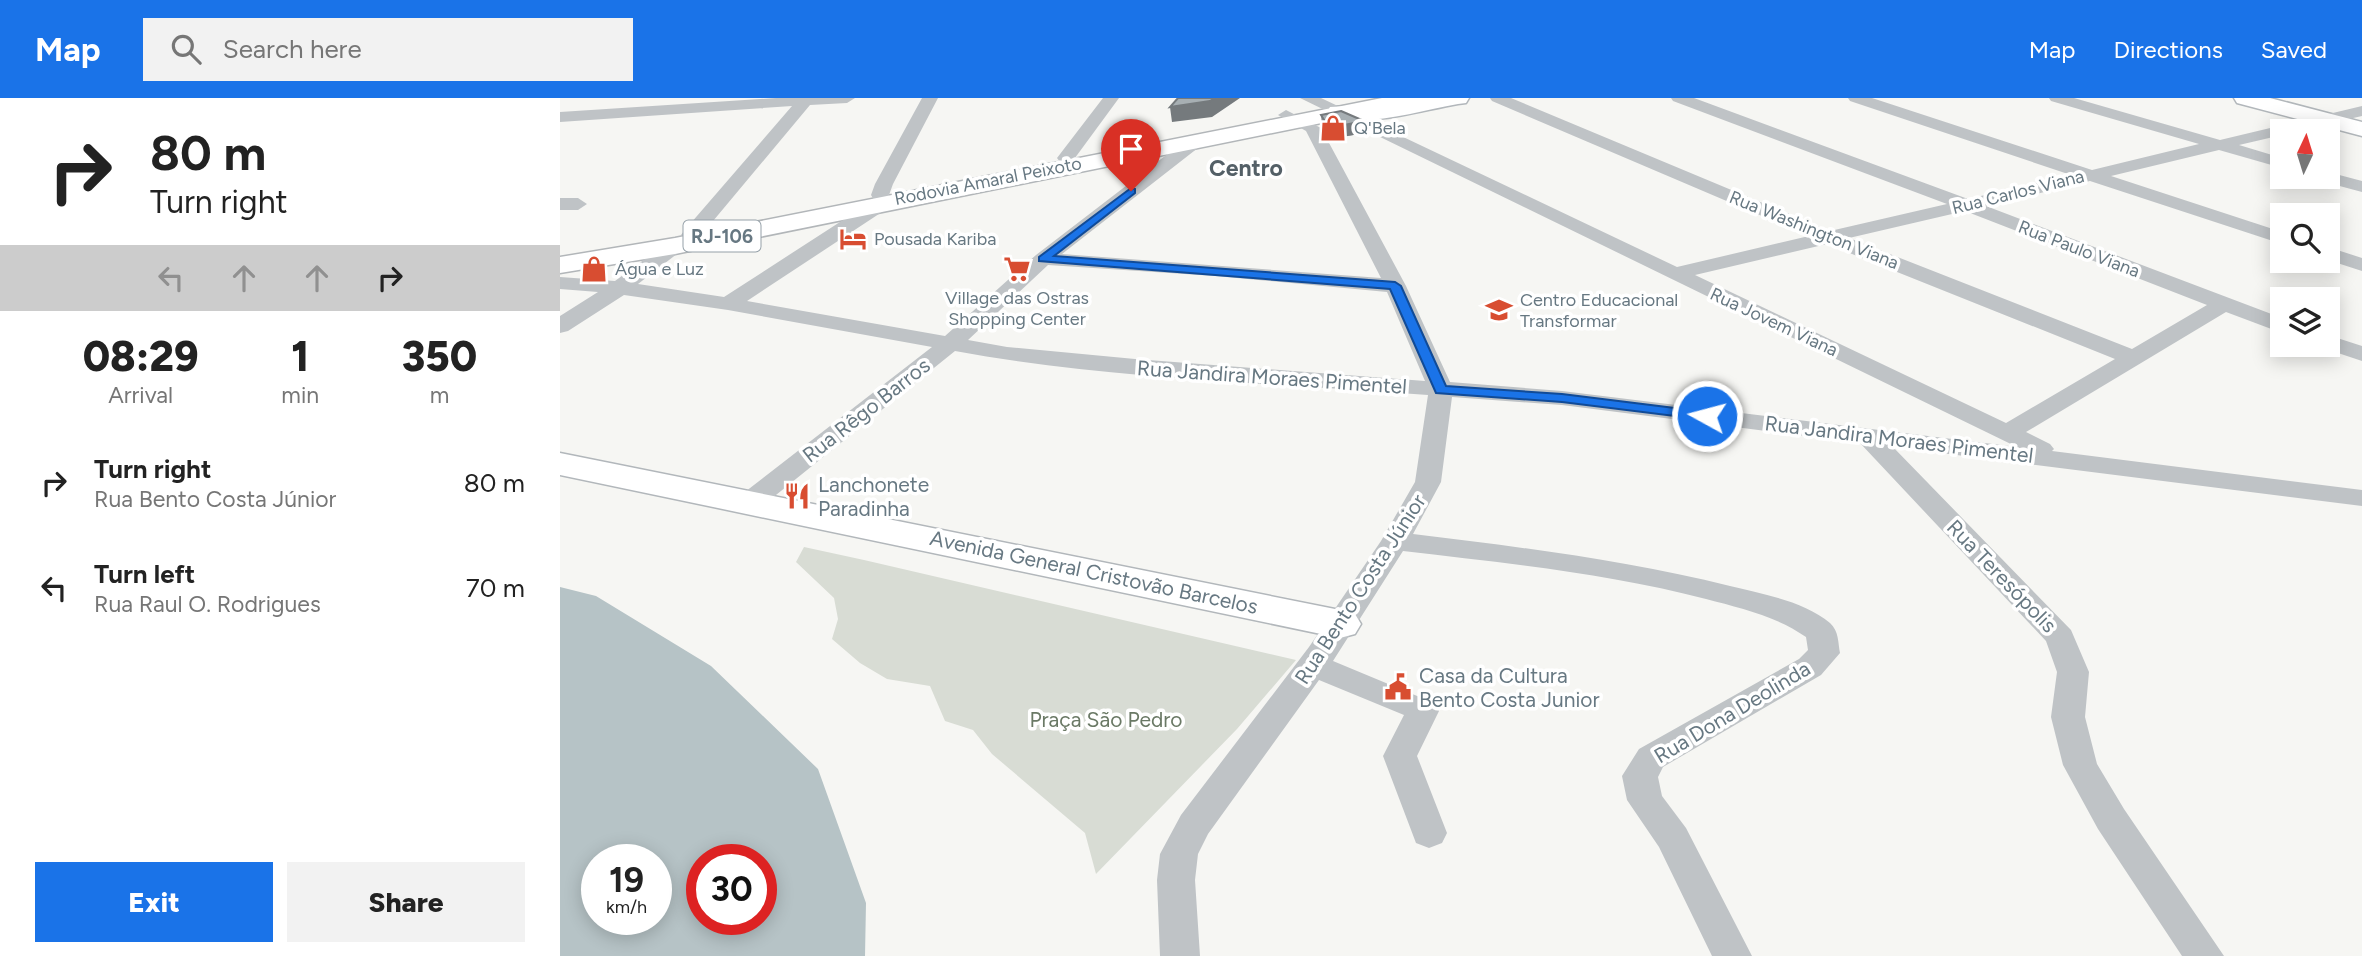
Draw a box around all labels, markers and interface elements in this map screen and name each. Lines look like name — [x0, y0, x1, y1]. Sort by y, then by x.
search box — [143, 18, 633, 81]
text: Map — [35, 30, 101, 69]
icon: search — [167, 30, 205, 68]
text: Search here — [223, 33, 362, 65]
text: Map — [2029, 35, 2075, 64]
text: Directions — [2113, 35, 2223, 64]
text: Saved — [2261, 35, 2327, 64]
shop icon: Q'Bela — [1318, 113, 1348, 143]
place label: Q'Bela — [1354, 117, 1406, 139]
pin — [1101, 119, 1161, 191]
north arrow — [2270, 119, 2340, 189]
map controls — [2270, 119, 2340, 357]
text: 80 m — [150, 123, 266, 182]
icon: right — [35, 126, 126, 217]
icon: arrive — [1112, 130, 1150, 168]
street label: Rodovia Amaral Peixoto — [892, 152, 1084, 210]
district label: Centro — [1209, 154, 1283, 182]
street label: Rua Carlos Viana — [1950, 165, 2086, 219]
text: Turn right — [150, 183, 288, 221]
street label: Rua Washington Viana — [1726, 186, 1902, 274]
button: search — [2270, 203, 2340, 273]
street label: Rua Paulo Viana — [2015, 216, 2143, 282]
road number: RJ-106 — [684, 220, 760, 252]
hotel icon: Pousada Kariba — [838, 224, 868, 254]
place label: Pousada Kariba — [874, 228, 996, 250]
shop icon: Água e Luz — [579, 254, 609, 284]
supermarket icon: Village das Ostras Shopping Center — [1002, 254, 1032, 284]
place label: Água e Luz — [615, 258, 704, 280]
icon: left — [152, 259, 190, 297]
icon: ahead — [225, 259, 263, 297]
icon: ahead — [298, 259, 336, 297]
icon: right — [371, 259, 409, 297]
street label: Rua Jovem Viana — [1707, 283, 1841, 361]
place label: Village das Ostras Shopping Center — [945, 287, 1089, 330]
button: layers — [2270, 287, 2340, 357]
place label: Centro Educacional Transformar — [1520, 289, 1678, 332]
school or university icon: Centro Educacional Transformar — [1484, 295, 1514, 325]
text: 08:29 — [83, 331, 199, 382]
text: 1 — [291, 331, 309, 382]
text: 350 — [402, 331, 477, 382]
street label: Rua Rêgo Barros — [797, 352, 935, 468]
street label: Rua Jandira Moraes Pimentel — [1136, 355, 1408, 399]
position arrow — [1670, 379, 1744, 453]
text: Arrival — [108, 381, 173, 409]
text: min — [281, 381, 319, 409]
text: m — [430, 381, 449, 409]
street label: Rua Jandira Moraes Pimentel — [1763, 410, 2035, 468]
text: Turn right — [94, 453, 211, 485]
icon: right — [35, 464, 73, 502]
text: 80 m — [464, 467, 525, 499]
place label: Lanchonete Paradinha — [818, 472, 929, 521]
restaurant icon: Lanchonete Paradinha — [782, 481, 812, 511]
text: Rua Bento Costa Júnior — [94, 485, 336, 513]
street label: Rua Bento Costa Júnior — [1289, 489, 1431, 689]
street label: Rua Teresópolis — [1942, 514, 2062, 638]
street label: Avenida General Cristovão Barcelos — [928, 525, 1260, 619]
text: Turn left — [94, 558, 195, 590]
icon: left — [35, 569, 73, 607]
text: 70 m — [466, 572, 525, 604]
text: Rua Raul O. Rodrigues — [94, 590, 321, 618]
street label: Rua Dona Deolinda — [1650, 656, 1814, 768]
place label: Casa da Cultura Bento Costa Junior — [1419, 663, 1600, 712]
public building icon: Casa da Cultura Bento Costa Junior — [1383, 672, 1413, 702]
park label: Praça São Pedro — [1029, 707, 1183, 732]
speed limit sign: 30 — [686, 844, 777, 935]
text: 19 — [609, 859, 644, 901]
button: Exit — [35, 862, 273, 942]
button: Share — [287, 862, 525, 942]
text: km/h — [606, 896, 647, 918]

